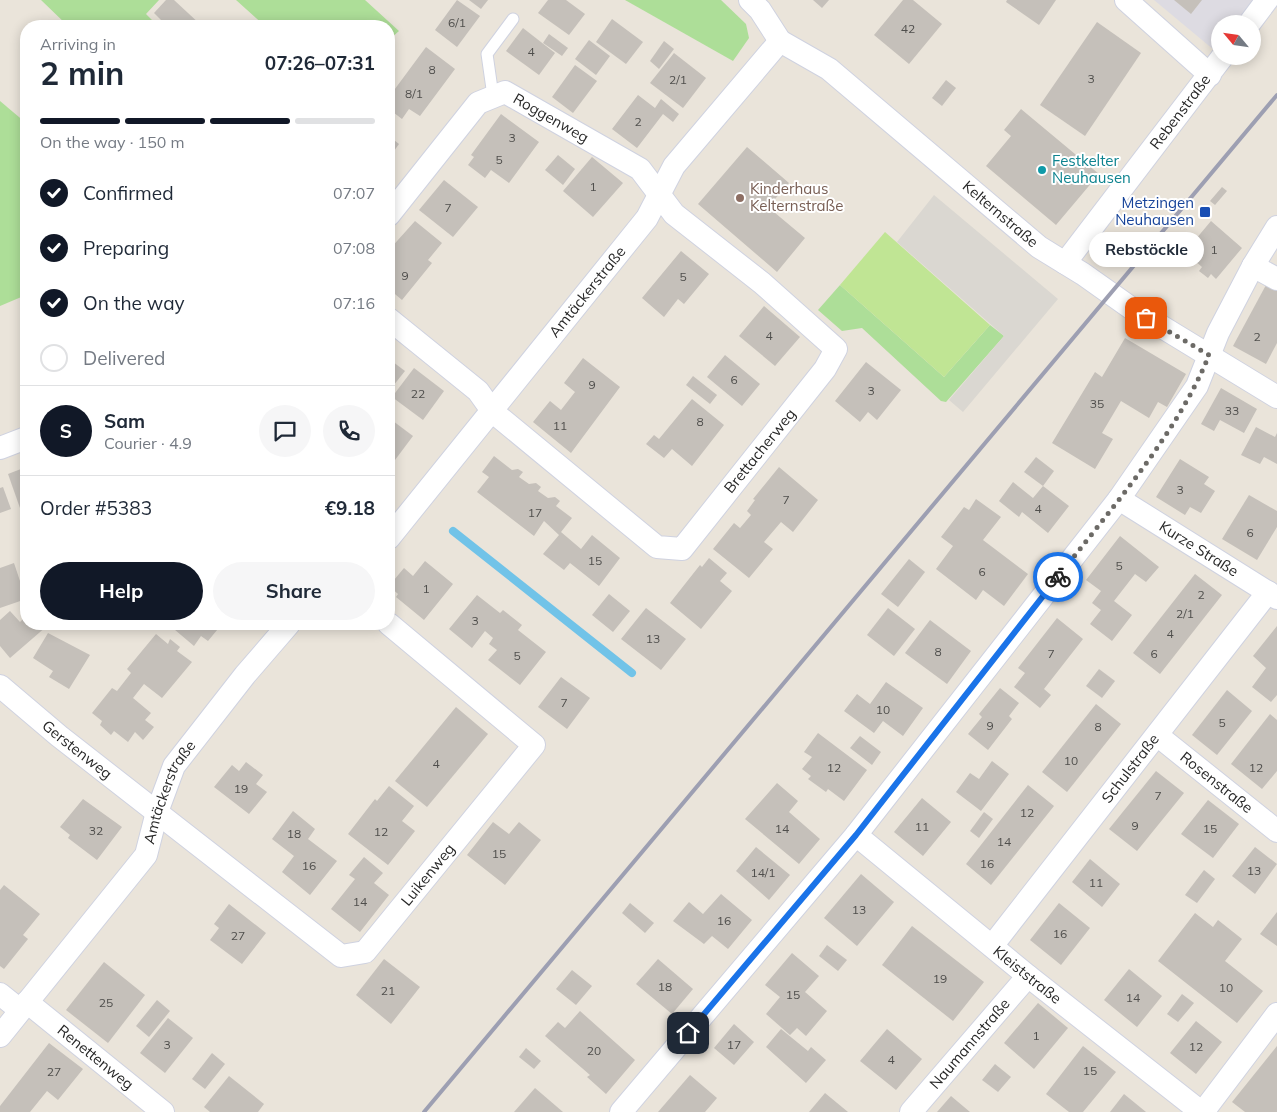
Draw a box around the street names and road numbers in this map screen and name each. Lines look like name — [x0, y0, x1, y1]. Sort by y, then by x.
street label: Rebenstraße — [1145, 70, 1214, 153]
street label: Roggenweg — [510, 89, 592, 147]
street label: Kelternstraße — [959, 176, 1042, 251]
street label: Amtäckerstraße — [544, 242, 629, 341]
street label: Brettacherweg — [720, 405, 800, 497]
street label: Kurze Straße — [1156, 517, 1242, 580]
street label: Gerstenweg — [38, 716, 116, 783]
street label: Schulstraße — [1097, 730, 1163, 807]
street label: Amtäckerstraße — [139, 736, 199, 846]
street label: Rosenstraße — [1176, 747, 1257, 817]
street label: Luikenweg — [397, 839, 459, 909]
street label: Kleiststraße — [989, 941, 1065, 1008]
street label: Naumannstraße — [925, 994, 1013, 1093]
street label: Renettenweg — [54, 1020, 138, 1093]

